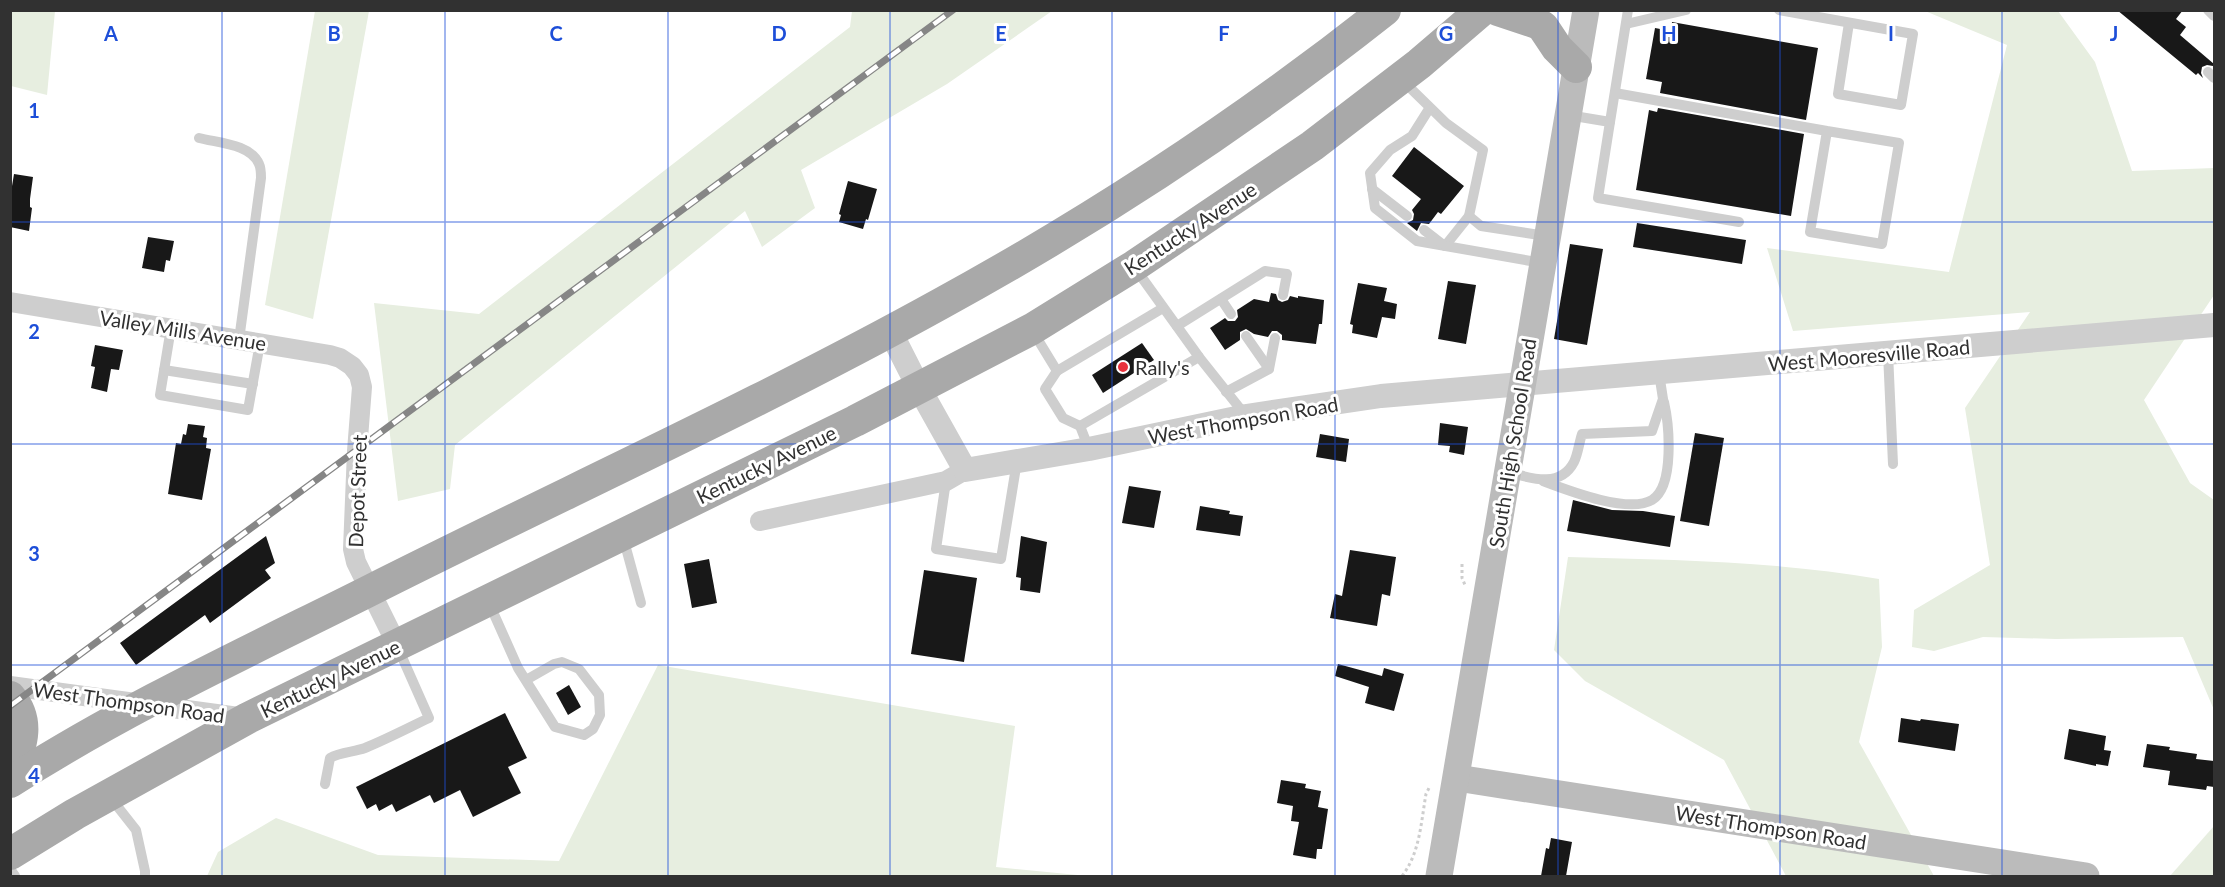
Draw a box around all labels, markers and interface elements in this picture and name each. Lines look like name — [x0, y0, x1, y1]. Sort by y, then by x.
text: A — [103, 21, 118, 45]
text: B — [327, 21, 341, 45]
text: C — [549, 21, 563, 45]
text: D — [771, 21, 787, 45]
text: E — [995, 21, 1007, 45]
text: F — [1218, 21, 1230, 45]
text: G — [1439, 21, 1453, 45]
text: H — [1661, 21, 1677, 45]
text: I — [1888, 21, 1894, 45]
text: J — [2110, 21, 2118, 45]
text: 1 — [28, 98, 40, 122]
street label: Kentucky Avenue — [1119, 176, 1261, 280]
street label: Valley Mills Avenue — [98, 305, 268, 355]
text: 2 — [28, 319, 40, 343]
street label: West Mooresville Road — [1767, 334, 1971, 376]
street label: South High School Road — [1484, 337, 1540, 549]
place label: Rally's — [1135, 355, 1190, 379]
marker: Rally's — [1116, 360, 1130, 374]
street label: West Thompson Road — [1146, 391, 1340, 449]
street label: Kentucky Avenue — [692, 420, 840, 508]
street label: Depot Street — [343, 434, 371, 548]
text: 3 — [28, 541, 40, 565]
street label: Kentucky Avenue — [256, 634, 404, 722]
street label: West Thompson Road — [32, 677, 226, 727]
text: 4 — [28, 763, 40, 787]
street label: West Thompson Road — [1674, 800, 1868, 854]

